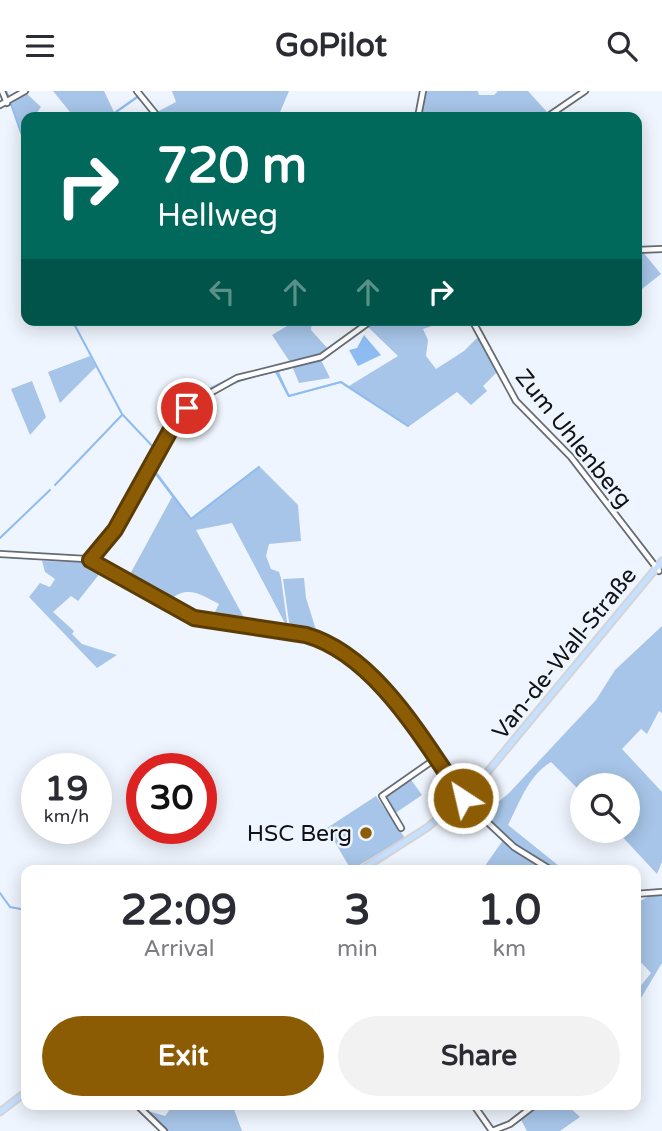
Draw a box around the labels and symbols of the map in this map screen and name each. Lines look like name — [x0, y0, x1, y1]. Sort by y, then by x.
street label: Zum Uhlenberg — [509, 364, 638, 514]
pin — [157, 378, 217, 438]
street label: Van-de-Wall-Straße — [487, 562, 643, 745]
speed limit sign: 30 — [126, 753, 217, 844]
position arrow — [426, 761, 500, 835]
place label: HSC Berg — [247, 820, 352, 848]
marker: HSC Berg — [358, 825, 374, 841]

